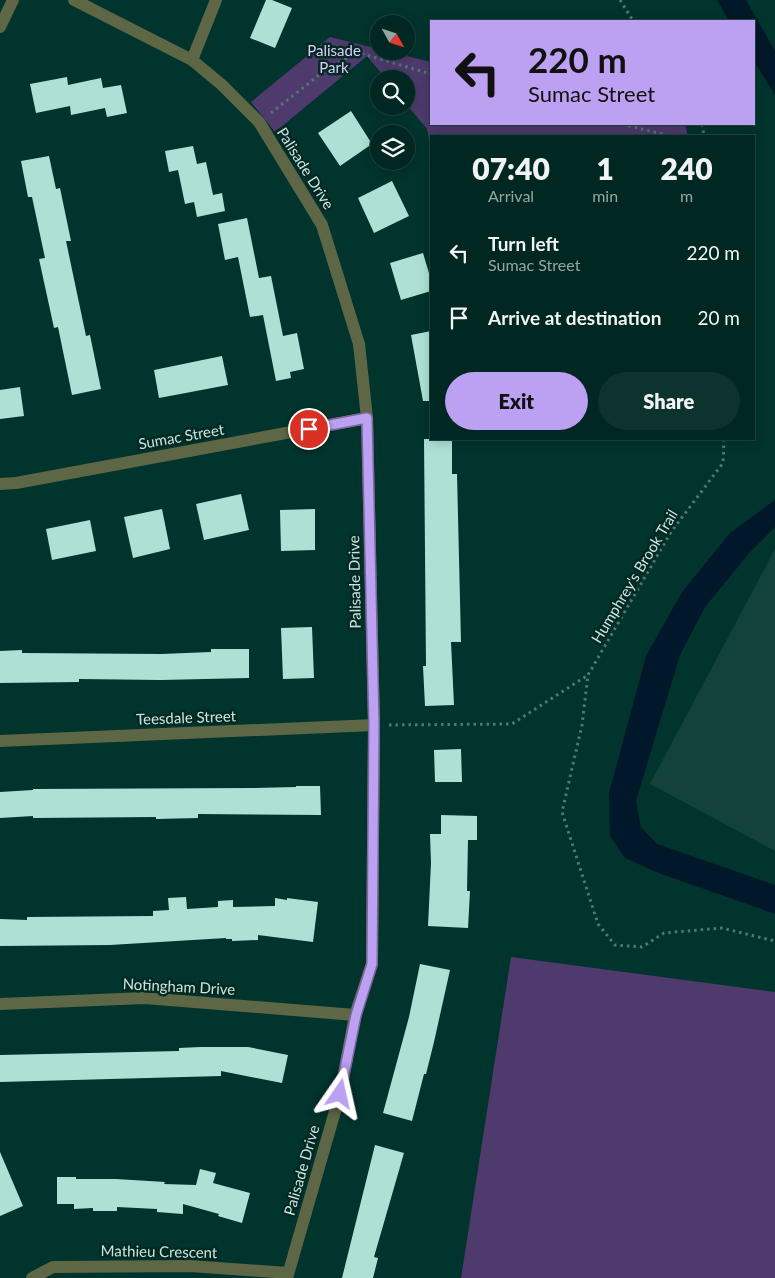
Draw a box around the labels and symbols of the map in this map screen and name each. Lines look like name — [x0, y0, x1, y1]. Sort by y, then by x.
north arrow — [370, 15, 415, 60]
park label: Palisade Park — [307, 41, 361, 76]
street label: Palisade Drive — [274, 124, 338, 212]
pin — [288, 408, 330, 450]
street label: Sumac Street — [137, 420, 226, 452]
street label: Humphrey's Brook Trail — [587, 506, 681, 646]
street label: Palisade Drive — [344, 535, 364, 629]
street label: Teesdale Street — [136, 706, 237, 728]
street label: Notingham Drive — [122, 974, 236, 998]
position arrow — [313, 1067, 365, 1119]
street label: Palisade Drive — [279, 1123, 323, 1217]
street label: Mathieu Crescent — [101, 1241, 218, 1261]

